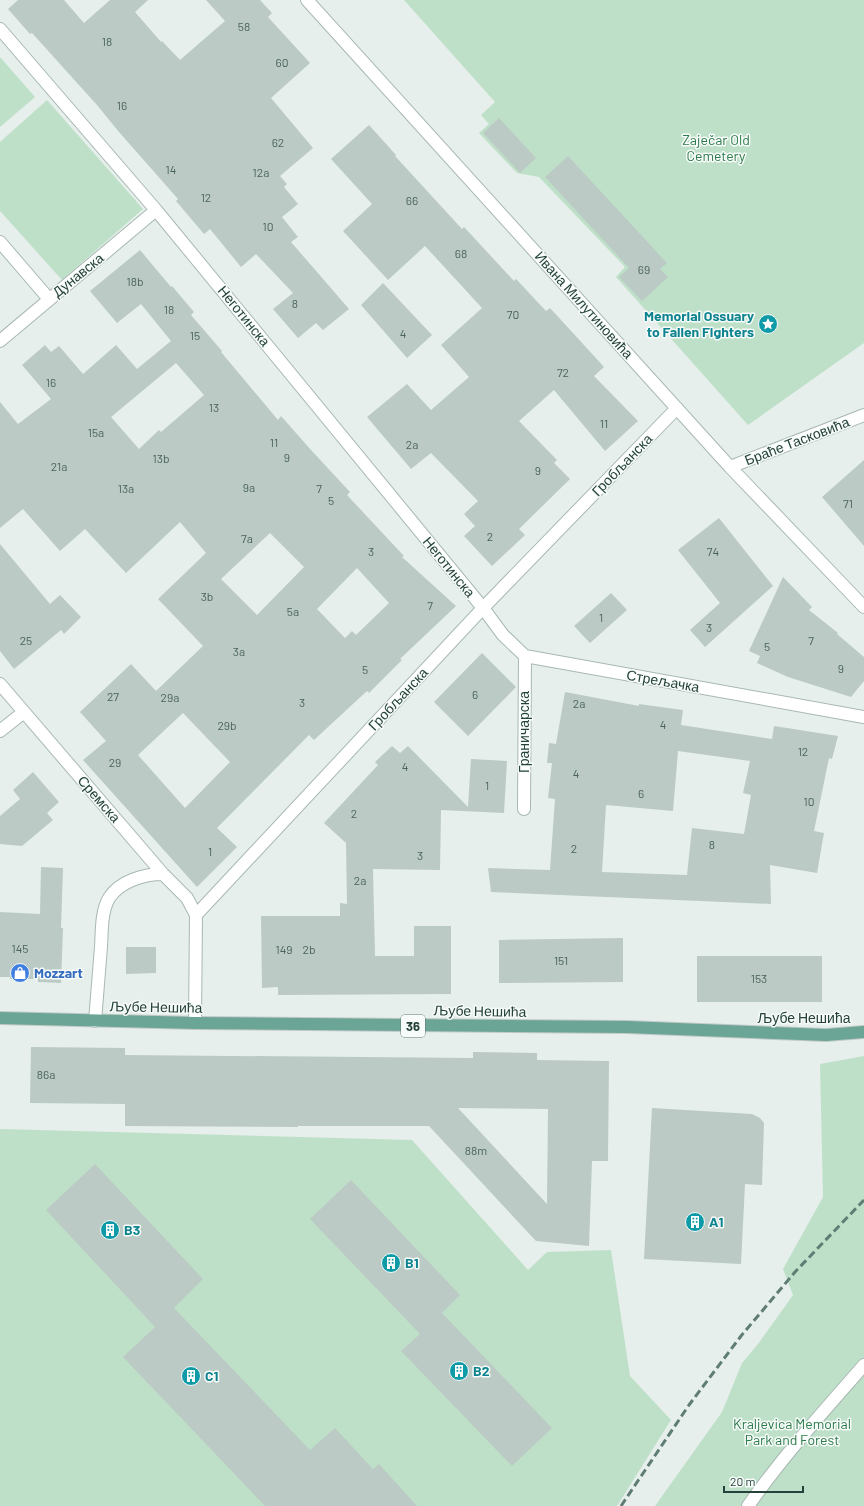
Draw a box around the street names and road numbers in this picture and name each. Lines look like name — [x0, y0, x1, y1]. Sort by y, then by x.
street label: Ивана Милутиновића — [532, 247, 637, 362]
street label: Дунавска — [49, 249, 107, 300]
street label: Неготинска — [215, 282, 274, 350]
street label: Браће Тасковића — [742, 413, 852, 468]
street label: Гробљанска — [588, 430, 656, 499]
street label: Неготинска — [420, 533, 479, 601]
street label: Гробљанска — [364, 664, 431, 734]
street label: Стрељачка — [625, 666, 701, 695]
street label: Граничарска — [515, 691, 532, 773]
street label: Сремска — [74, 772, 124, 826]
street label: Љубе Нешића — [109, 997, 203, 1016]
street label: Љубе Нешића — [433, 1001, 527, 1020]
street label: Љубе Нешића — [758, 1009, 851, 1026]
road number: 36 — [401, 1015, 425, 1037]

